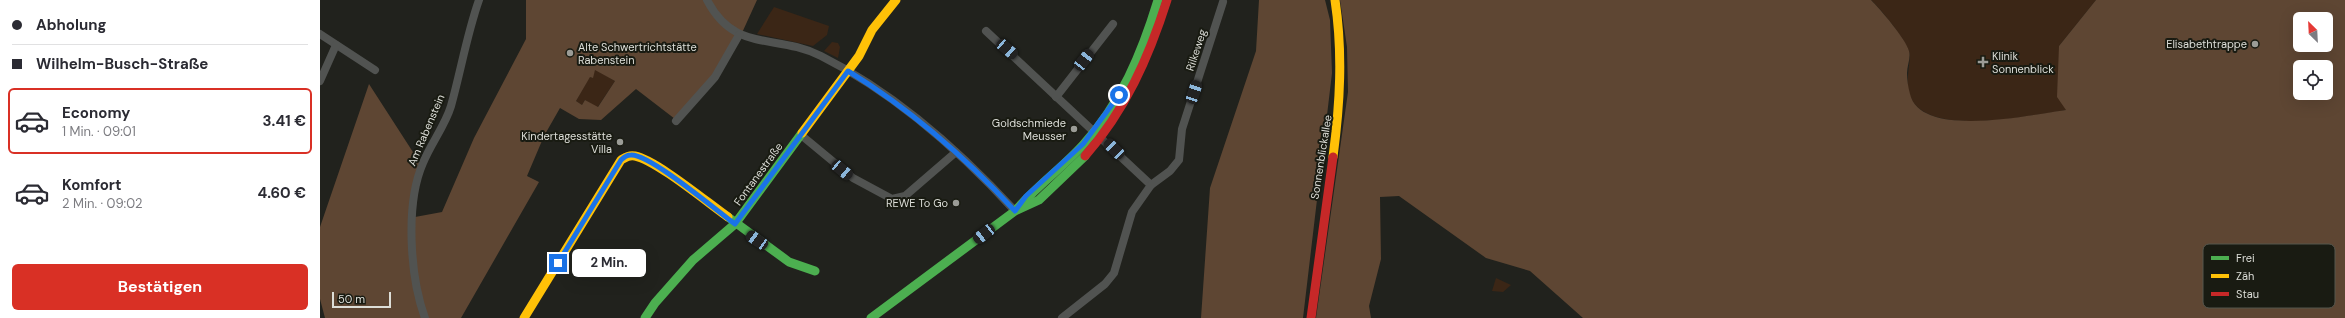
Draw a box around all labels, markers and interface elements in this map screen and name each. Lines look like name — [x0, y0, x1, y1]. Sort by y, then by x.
north arrow — [2293, 12, 2333, 52]
map controls — [2293, 12, 2333, 100]
text: Abholung — [36, 15, 106, 35]
street label: Rilkeweg — [1183, 27, 1209, 73]
car — [994, 37, 1020, 61]
place label: Elisabethtrappe — [2166, 37, 2247, 51]
marker: Elisabethtrappe — [2250, 39, 2260, 49]
place label: Alte Schwertrichtstätte Rabenstein — [578, 40, 697, 67]
car — [1072, 47, 1096, 73]
marker: Alte Schwertrichtstätte Rabenstein — [565, 48, 575, 58]
place label: Klinik Sonnenblick — [1992, 49, 2054, 76]
text: Wilhelm-Busch-Straße — [36, 54, 208, 74]
marker: Klinik Sonnenblick — [1977, 56, 1989, 68]
button: locate — [2293, 60, 2333, 100]
car — [1185, 79, 1203, 105]
route start — [1110, 86, 1128, 104]
street label: Am Rabenstein — [405, 92, 447, 168]
icon: car — [14, 103, 50, 139]
text: Economy — [62, 103, 130, 123]
text: 3.41 € — [263, 111, 306, 131]
street label: Sonnenblickallee — [1307, 114, 1335, 200]
place label: Goldschmiede Meusser — [992, 116, 1066, 143]
text: 1 Min. · 09:01 — [62, 123, 136, 140]
marker: Goldschmiede Meusser — [1069, 124, 1079, 134]
place label: Kindertagesstätte Villa — [521, 129, 612, 156]
car — [1101, 136, 1127, 162]
marker: Kindertagesstätte Villa — [615, 137, 625, 147]
street label: Fontanestraße — [730, 140, 786, 208]
car — [829, 158, 855, 182]
icon: car — [14, 175, 50, 211]
text: Komfort — [62, 175, 121, 195]
text: 4.60 € — [257, 183, 306, 203]
text: 2 Min. · 09:02 — [62, 195, 142, 212]
place label: REWE To Go — [886, 196, 948, 210]
marker: REWE To Go — [951, 198, 961, 208]
car — [971, 222, 997, 246]
car — [744, 228, 770, 252]
legend — [2203, 244, 2335, 308]
callout: 2 Min. — [572, 249, 646, 277]
text: Frei — [2236, 251, 2255, 265]
route end — [549, 254, 567, 272]
text: 2 Min. — [591, 254, 627, 271]
button: Bestätigen — [12, 264, 308, 310]
text: Zäh — [2236, 269, 2254, 283]
text: Stau — [2236, 287, 2259, 301]
scale bar — [332, 290, 391, 309]
text: 50 m — [338, 292, 365, 306]

